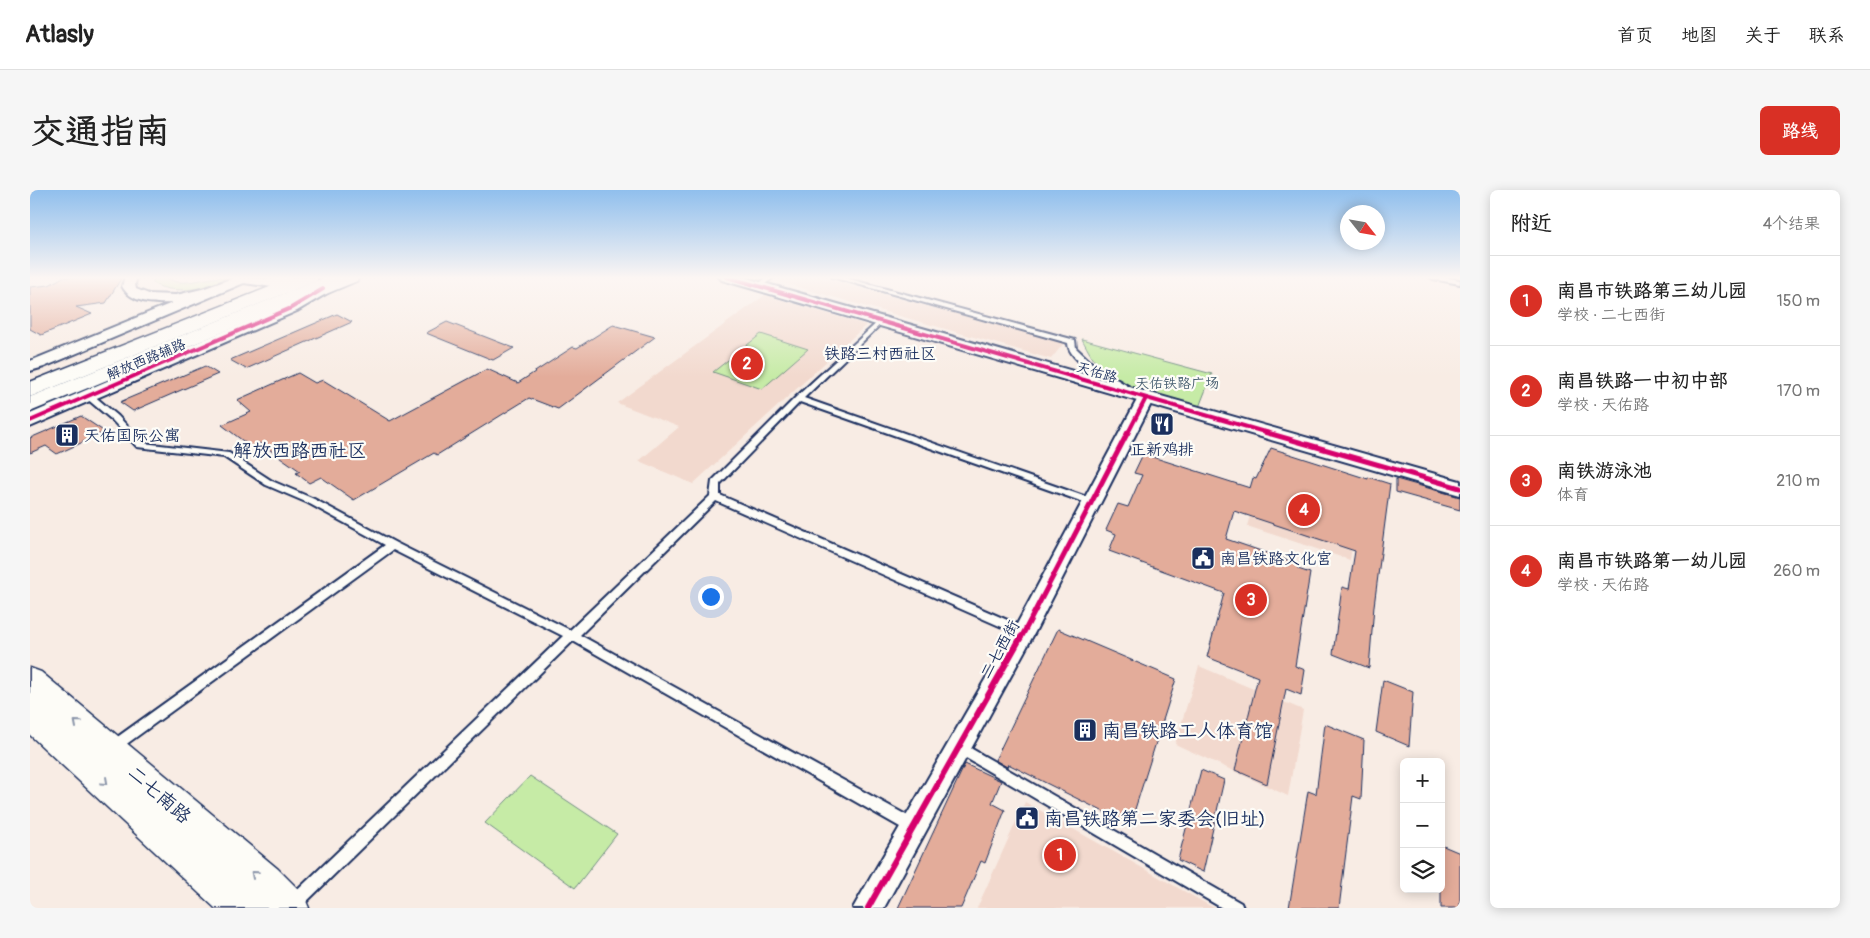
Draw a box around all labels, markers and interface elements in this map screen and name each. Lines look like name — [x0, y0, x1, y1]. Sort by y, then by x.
text: Atlasly — [25, 20, 94, 49]
text: 首页 — [1617, 24, 1653, 47]
text: 地图 — [1681, 24, 1717, 47]
text: 关于 — [1745, 24, 1781, 47]
text: 联系 — [1809, 24, 1845, 47]
button: 路线 — [1760, 106, 1840, 155]
text: 交通指南 — [30, 110, 170, 154]
north arrow — [1340, 205, 1385, 250]
text: 附近 — [1510, 210, 1552, 237]
text: 4个结果 — [1763, 214, 1820, 234]
text: 南昌市铁路第三幼儿园 — [1557, 279, 1747, 303]
text: 1 — [1523, 291, 1529, 311]
text: 150 m — [1776, 291, 1820, 311]
text: 学校 · 二七西街 — [1557, 305, 1665, 325]
street label: 解放西路辅路 — [104, 335, 188, 384]
district label: 铁路三村西社区 — [824, 344, 936, 364]
pin: 2 — [731, 345, 763, 383]
street label: 天佑路 — [1074, 359, 1119, 386]
text: 南昌铁路一中初中部 — [1557, 369, 1728, 393]
park label: 天佑铁路广场 — [1135, 375, 1219, 392]
text: 2 — [1522, 381, 1530, 401]
text: 170 m — [1777, 381, 1820, 401]
text: 学校 · 天佑路 — [1557, 395, 1649, 415]
restaurant icon: 正新鸡排 — [1149, 411, 1175, 437]
building icon: 天佑国际公寓 — [54, 422, 80, 448]
place label: 天佑国际公寓 — [84, 426, 180, 446]
district label: 解放西路西社区 — [233, 439, 367, 463]
place label: 正新鸡排 — [1130, 440, 1194, 460]
text: 南铁游泳池 — [1557, 459, 1652, 483]
text: 3 — [1522, 471, 1530, 491]
text: 210 m — [1776, 471, 1820, 491]
text: 体育 — [1557, 485, 1589, 505]
pin: 4 — [1288, 491, 1320, 529]
public building icon: 南昌铁路文化宫 — [1190, 545, 1216, 571]
place label: 南昌铁路文化宫 — [1220, 549, 1332, 569]
text: 南昌市铁路第一幼儿园 — [1557, 549, 1747, 573]
text: 4 — [1521, 561, 1531, 581]
text: 260 m — [1773, 561, 1820, 581]
text: 学校 · 天佑路 — [1557, 575, 1649, 595]
pin: 3 — [1235, 581, 1267, 619]
your location — [698, 584, 724, 610]
street label: 二七西街 — [976, 617, 1024, 682]
building icon: 南昌铁路工人体育馆 — [1072, 717, 1098, 743]
one-way arrow — [74, 719, 83, 728]
place label: 南昌铁路工人体育馆 — [1102, 719, 1273, 743]
map controls — [1400, 758, 1445, 893]
button: + — [1400, 758, 1445, 803]
street label: 二七南路 — [123, 761, 196, 829]
one-way arrow — [100, 776, 109, 785]
button: − — [1400, 803, 1445, 848]
public building icon: 南昌铁路第二家委会(旧址) — [1014, 805, 1040, 831]
place label: 南昌铁路第二家委会(旧址) — [1044, 807, 1266, 831]
pin: 1 — [1044, 836, 1076, 874]
button: layers — [1400, 848, 1445, 893]
one-way arrow — [250, 871, 259, 880]

